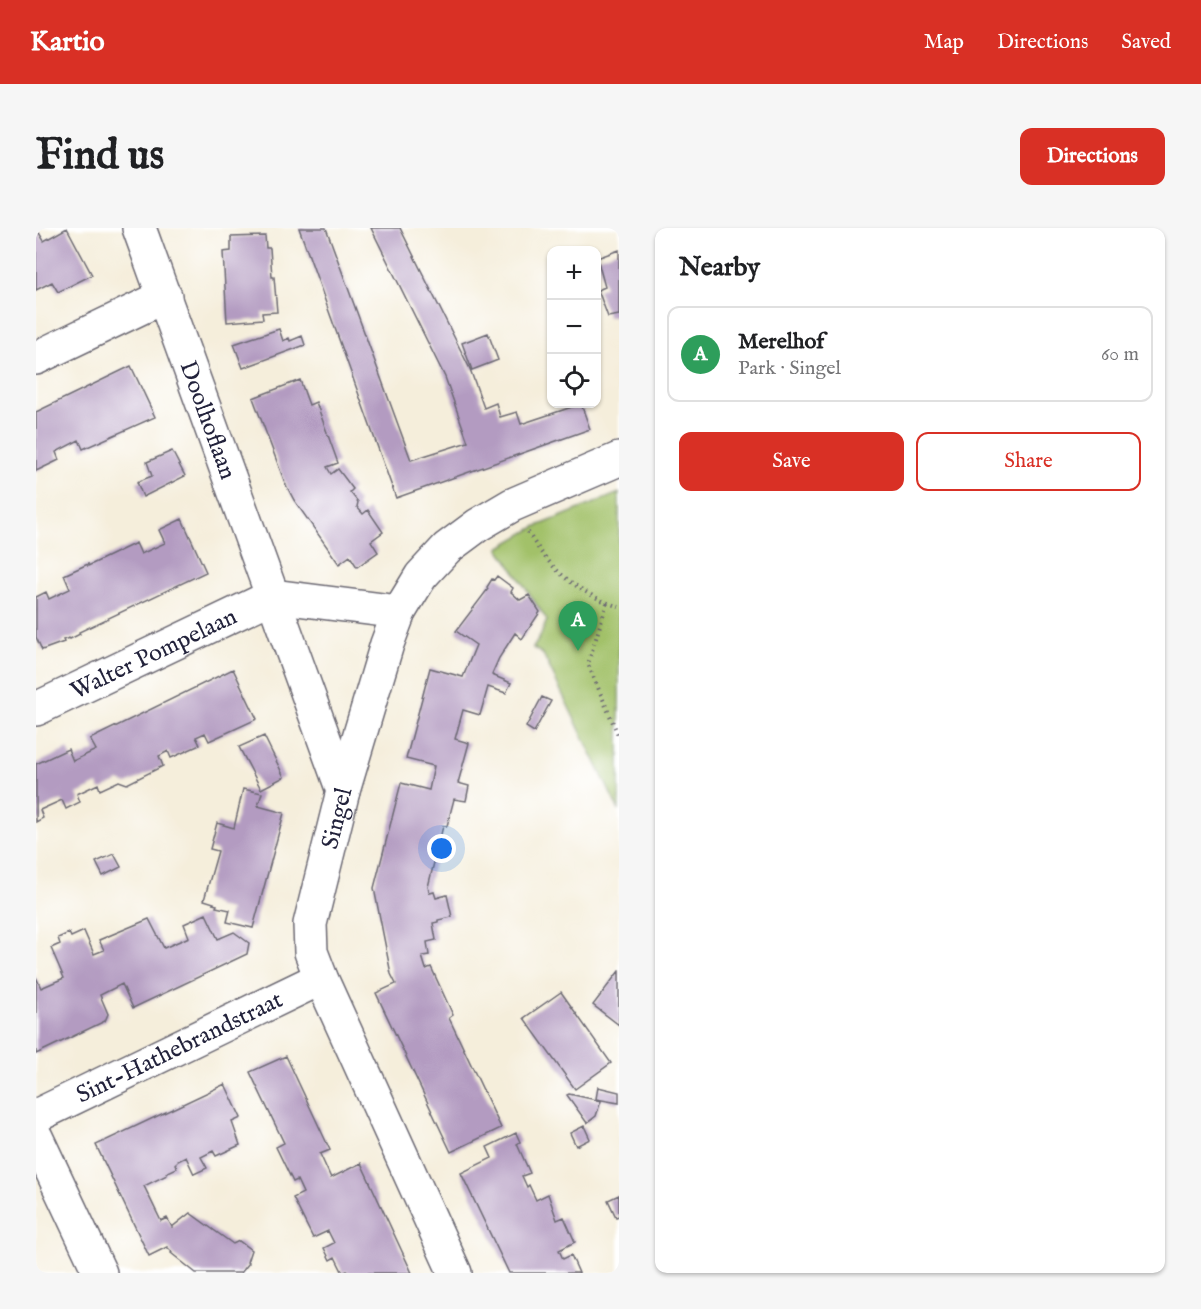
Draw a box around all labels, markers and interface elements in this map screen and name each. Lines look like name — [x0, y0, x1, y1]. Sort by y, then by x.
text: Kartio — [30, 25, 105, 60]
text: Map — [924, 29, 964, 56]
text: Directions — [997, 29, 1088, 56]
text: Saved — [1121, 29, 1171, 56]
button: Directions — [1020, 128, 1165, 185]
text: Find us — [36, 130, 164, 183]
map controls — [547, 246, 601, 408]
button: + — [547, 246, 601, 300]
text: Nearby — [679, 251, 760, 284]
button: − — [547, 300, 601, 354]
text: Merelhof — [738, 328, 824, 356]
text: A — [694, 342, 707, 367]
text: 60 m — [1101, 342, 1139, 367]
button: locate — [547, 354, 601, 408]
text: Park · Singel — [738, 356, 841, 381]
street label: Doolhoflaan — [171, 357, 243, 484]
button: Save — [679, 432, 904, 491]
button: Share — [916, 432, 1141, 491]
street label: Walter Pompelaan — [66, 601, 242, 707]
pin: A — [558, 602, 598, 651]
street label: Singel — [315, 784, 360, 852]
your location — [427, 834, 456, 863]
street label: Sint-Hathebrandstraat — [71, 985, 288, 1111]

